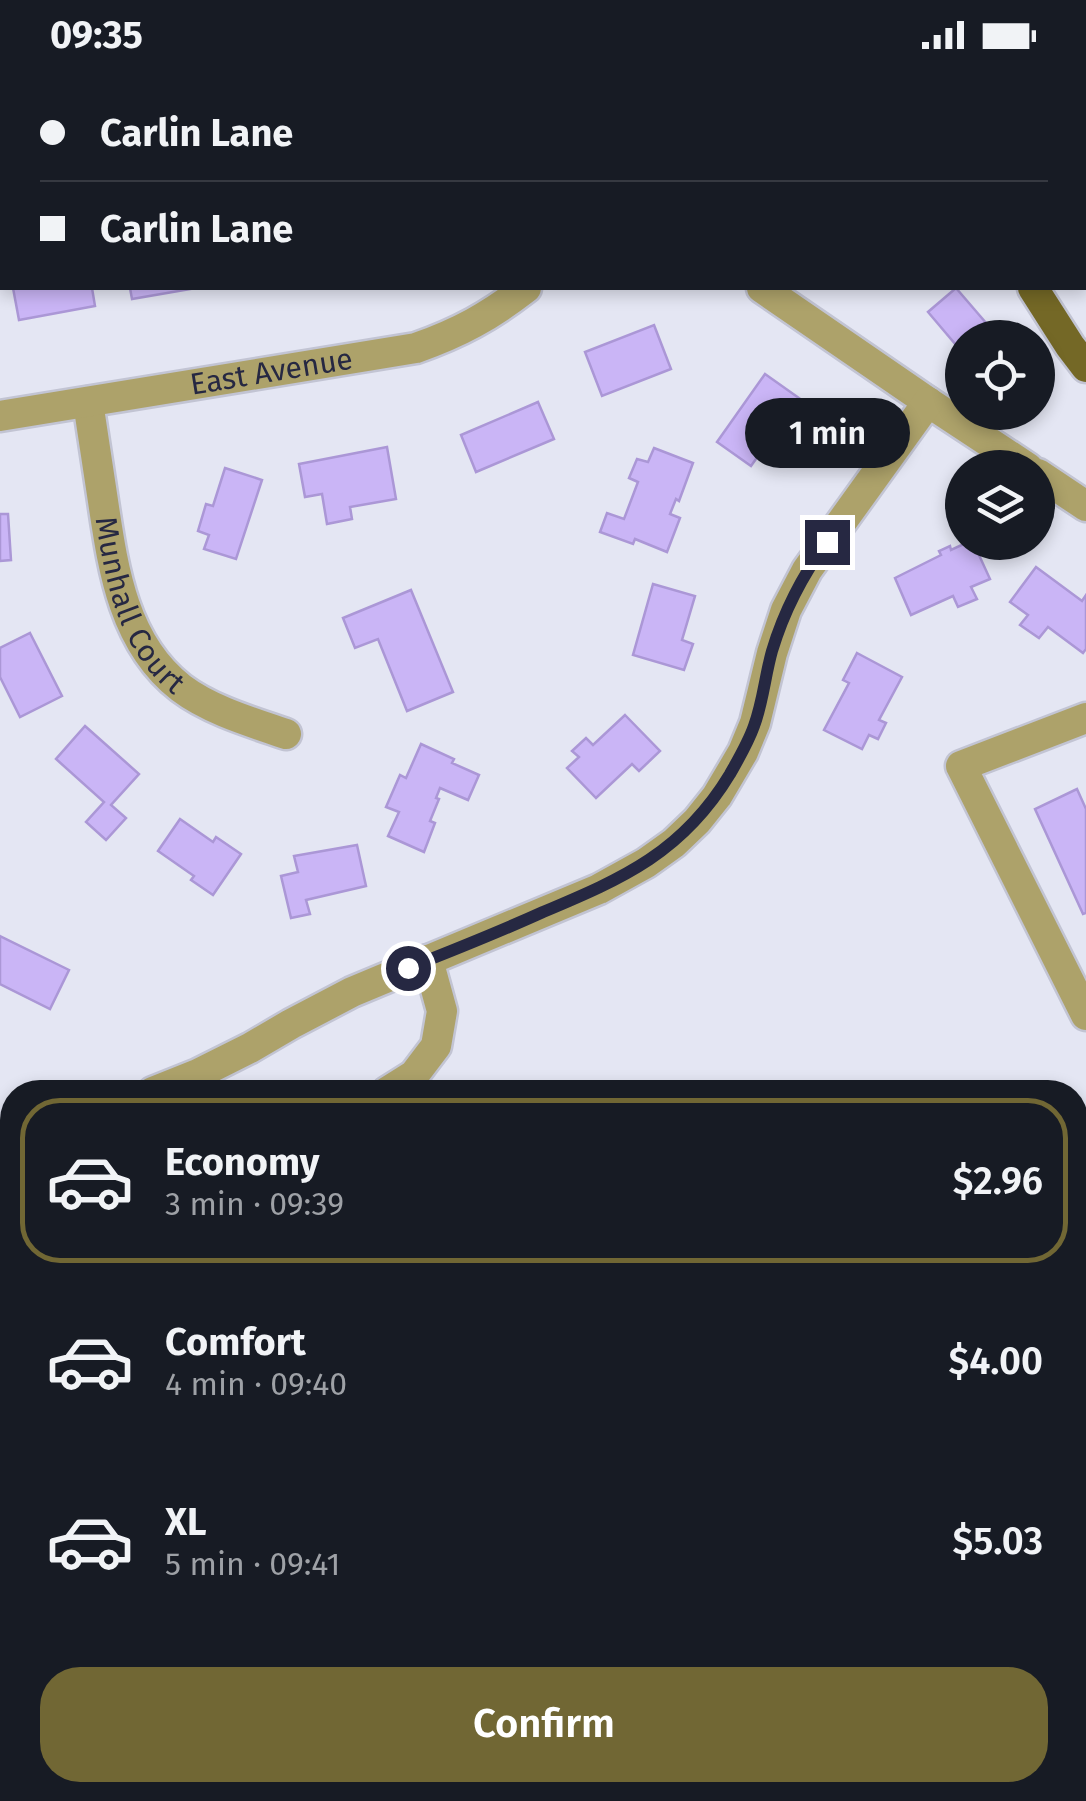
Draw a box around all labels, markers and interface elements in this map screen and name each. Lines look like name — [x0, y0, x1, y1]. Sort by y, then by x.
text: 09:35 — [50, 12, 143, 58]
text: Carlin Lane — [100, 110, 293, 156]
text: Carlin Lane — [100, 206, 293, 252]
map controls — [945, 320, 1055, 560]
button: locate — [945, 320, 1055, 430]
street label: East Avenue — [187, 341, 355, 403]
callout: 1 min — [744, 397, 910, 467]
text: 1 min — [789, 414, 866, 452]
button: layers — [945, 450, 1055, 560]
street label: Munhall Court — [88, 514, 192, 702]
route end — [805, 520, 850, 565]
route start — [386, 946, 431, 991]
icon: car — [45, 1136, 135, 1226]
text: Economy — [165, 1139, 320, 1185]
text: $2.96 — [953, 1158, 1043, 1204]
text: 3 min · 09:39 — [165, 1185, 344, 1223]
icon: car — [45, 1316, 135, 1406]
text: Comfort — [165, 1319, 306, 1365]
text: $4.00 — [948, 1338, 1043, 1384]
text: 4 min · 09:40 — [165, 1365, 347, 1403]
icon: car — [45, 1496, 135, 1586]
text: XL — [165, 1499, 207, 1545]
text: $5.03 — [952, 1518, 1043, 1564]
text: 5 min · 09:41 — [165, 1545, 340, 1583]
button: Confirm — [40, 1667, 1048, 1782]

